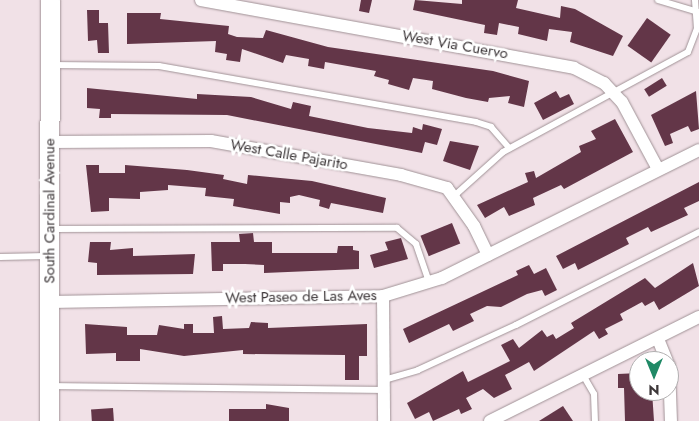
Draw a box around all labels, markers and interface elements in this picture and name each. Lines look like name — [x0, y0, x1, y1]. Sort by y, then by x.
street label: West Via Cuervo — [401, 27, 509, 63]
street label: West Calle Pajarito — [229, 136, 349, 174]
street label: South Cardinal Avenue — [41, 138, 59, 284]
street label: West Paseo de Las Aves — [225, 287, 377, 307]
north arrow — [629, 351, 679, 401]
text: N — [648, 380, 660, 400]

